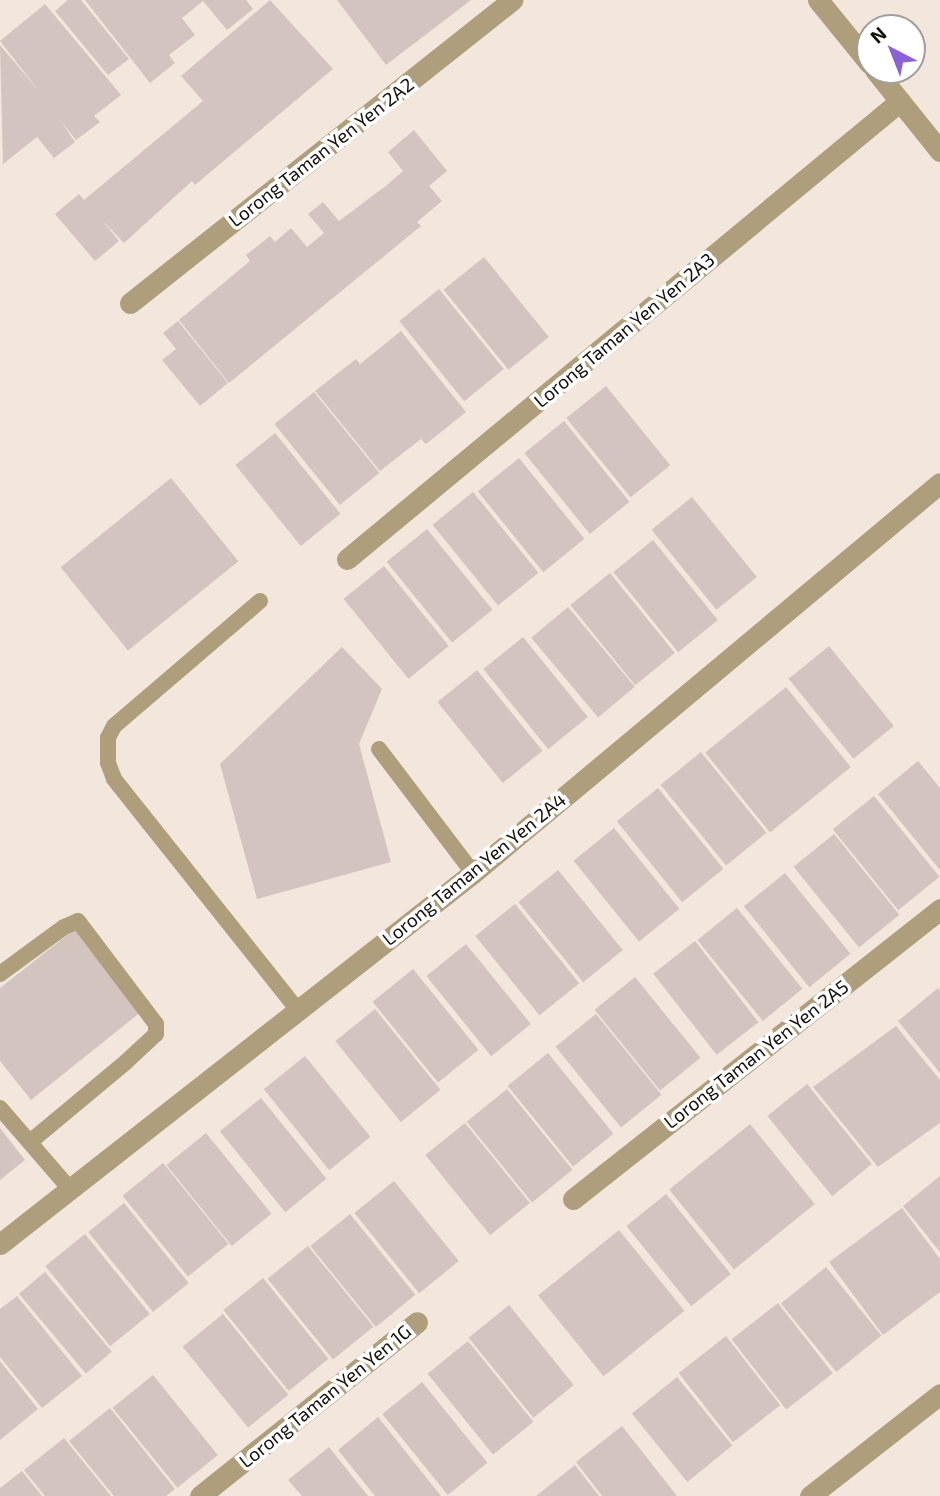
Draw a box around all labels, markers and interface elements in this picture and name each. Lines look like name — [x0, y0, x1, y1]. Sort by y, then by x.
north arrow — [856, 14, 926, 84]
text: N — [865, 21, 891, 48]
street label: Lorong Taman Yen Yen 2A2 — [223, 72, 419, 232]
street label: Lorong Taman Yen Yen 2A3 — [529, 247, 719, 413]
street label: Lorong Taman Yen Yen 2A4 — [377, 788, 571, 950]
street label: Lorong Taman Yen Yen 2A5 — [659, 974, 853, 1134]
street label: Lorong Taman Yen Yen 1G — [234, 1319, 416, 1473]

